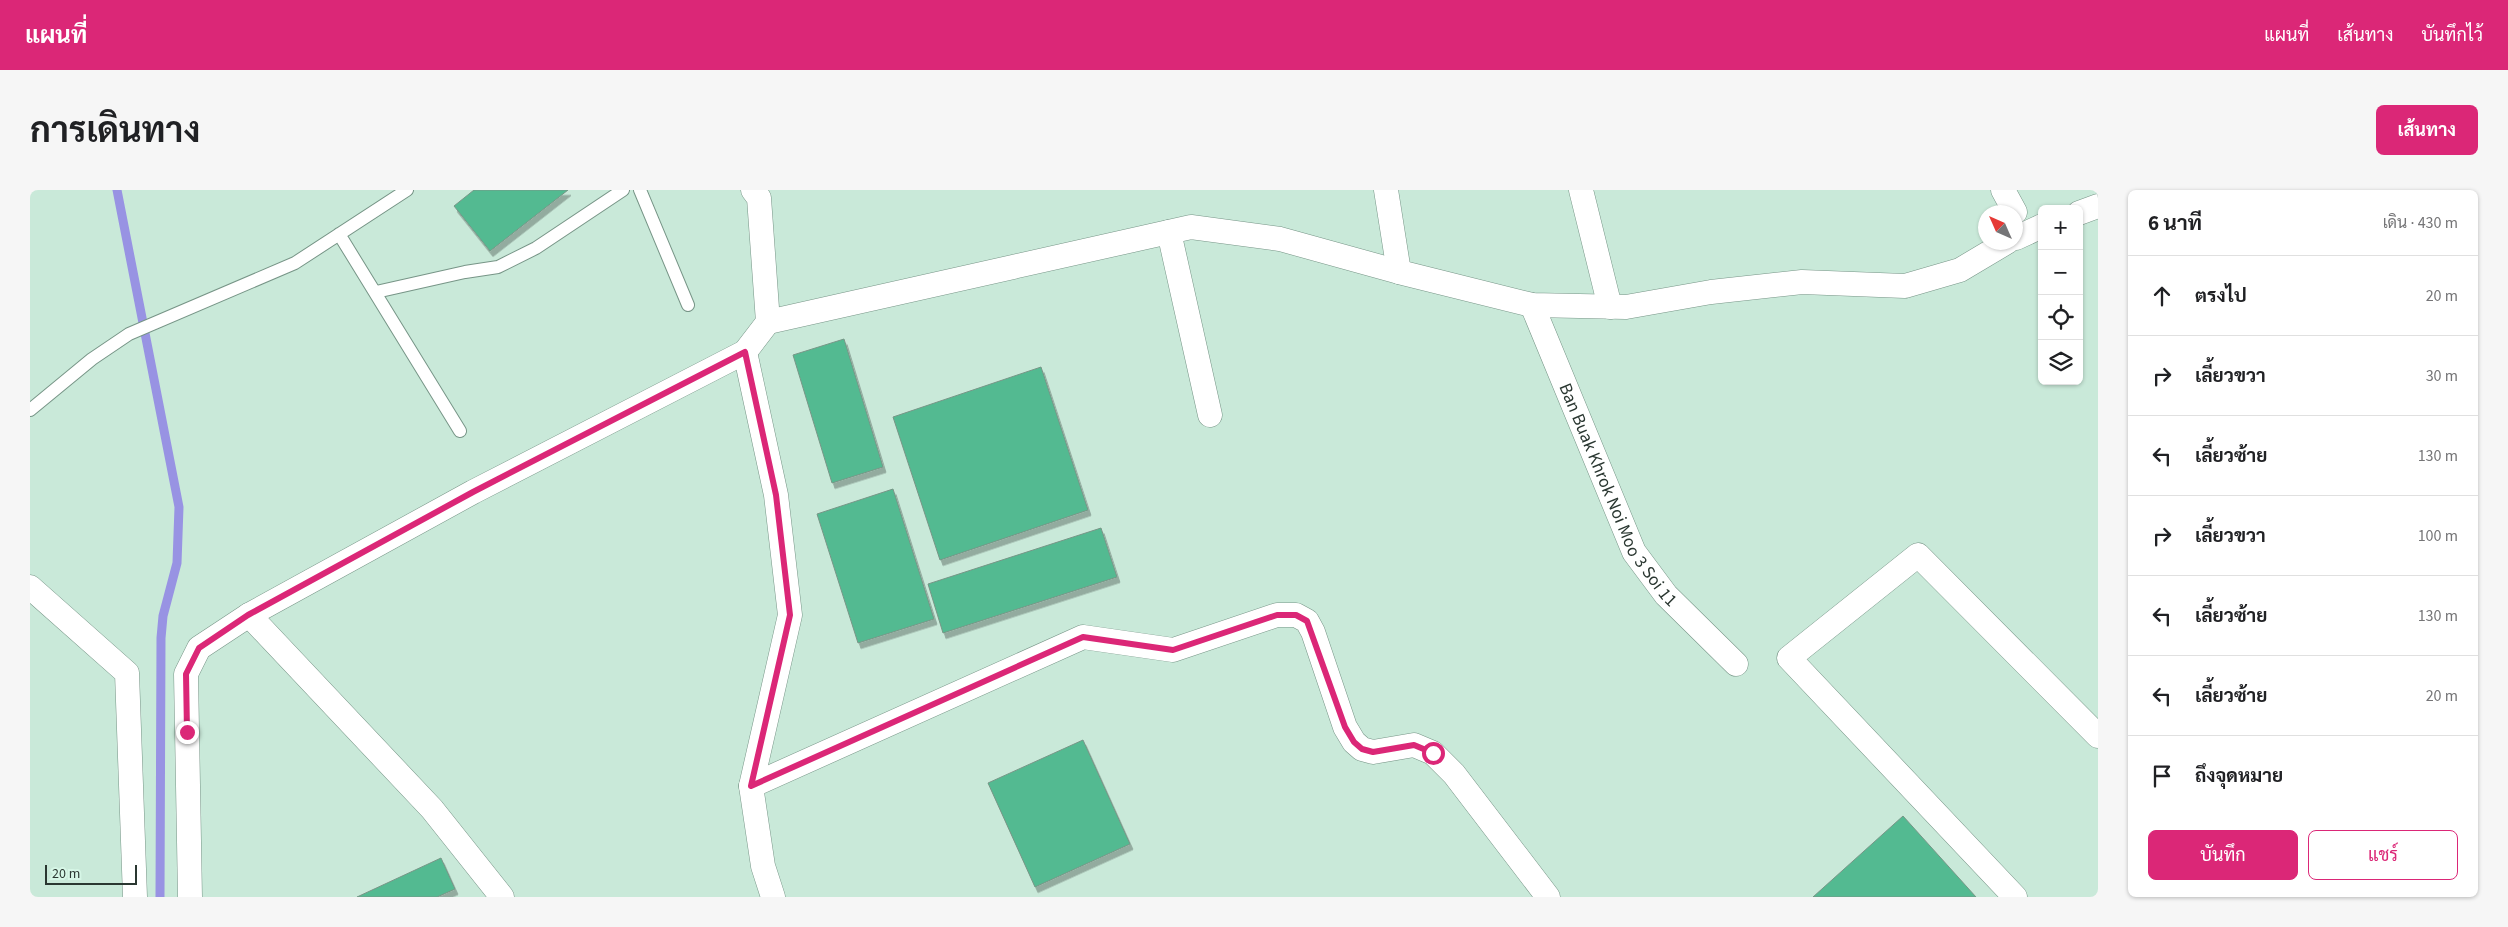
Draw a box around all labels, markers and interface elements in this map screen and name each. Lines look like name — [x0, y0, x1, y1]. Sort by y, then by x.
text: แผนที่ — [25, 18, 87, 53]
text: แผนที่ — [2264, 23, 2309, 48]
text: เส้นทาง — [2337, 23, 2393, 48]
text: บันทึกไว้ — [2421, 23, 2483, 48]
button: เส้นทาง — [2376, 105, 2478, 155]
text: การเดินทาง — [30, 106, 200, 156]
north arrow — [1978, 205, 2023, 250]
map controls — [2038, 205, 2083, 385]
button: + — [2038, 205, 2083, 250]
text: 6 นาที — [2148, 208, 2202, 238]
text: เดิน · 430 m — [2383, 212, 2458, 234]
button: − — [2038, 250, 2083, 295]
icon: ahead — [2148, 282, 2176, 310]
text: ตรงไป — [2195, 283, 2247, 310]
text: 20 m — [2426, 285, 2458, 307]
button: locate — [2038, 295, 2083, 340]
button: layers — [2038, 340, 2083, 385]
icon: right — [2148, 362, 2176, 390]
text: เลี้ยวขวา — [2195, 363, 2266, 390]
text: 30 m — [2426, 365, 2458, 387]
street label: Ban Buak Khrok Noi Moo 3 Soi 11 — [1553, 379, 1683, 612]
icon: left — [2148, 442, 2176, 470]
text: เลี้ยวซ้าย — [2195, 443, 2267, 470]
text: 130 m — [2418, 445, 2458, 467]
icon: right — [2148, 522, 2176, 550]
text: เลี้ยวขวา — [2195, 523, 2266, 550]
text: 100 m — [2418, 525, 2458, 547]
icon: left — [2148, 602, 2176, 630]
text: เลี้ยวซ้าย — [2195, 603, 2267, 630]
text: 130 m — [2418, 605, 2458, 627]
icon: left — [2148, 682, 2176, 710]
text: เลี้ยวซ้าย — [2195, 683, 2267, 710]
text: 20 m — [2426, 685, 2458, 707]
route end — [176, 721, 199, 744]
route start — [1422, 742, 1445, 765]
icon: arrive — [2148, 762, 2176, 790]
text: ถึงจุดหมาย — [2195, 763, 2283, 790]
button: บันทึก — [2148, 830, 2298, 880]
button: แชร์ — [2308, 830, 2458, 880]
scale bar — [45, 862, 138, 885]
text: 20 m — [52, 864, 80, 884]

